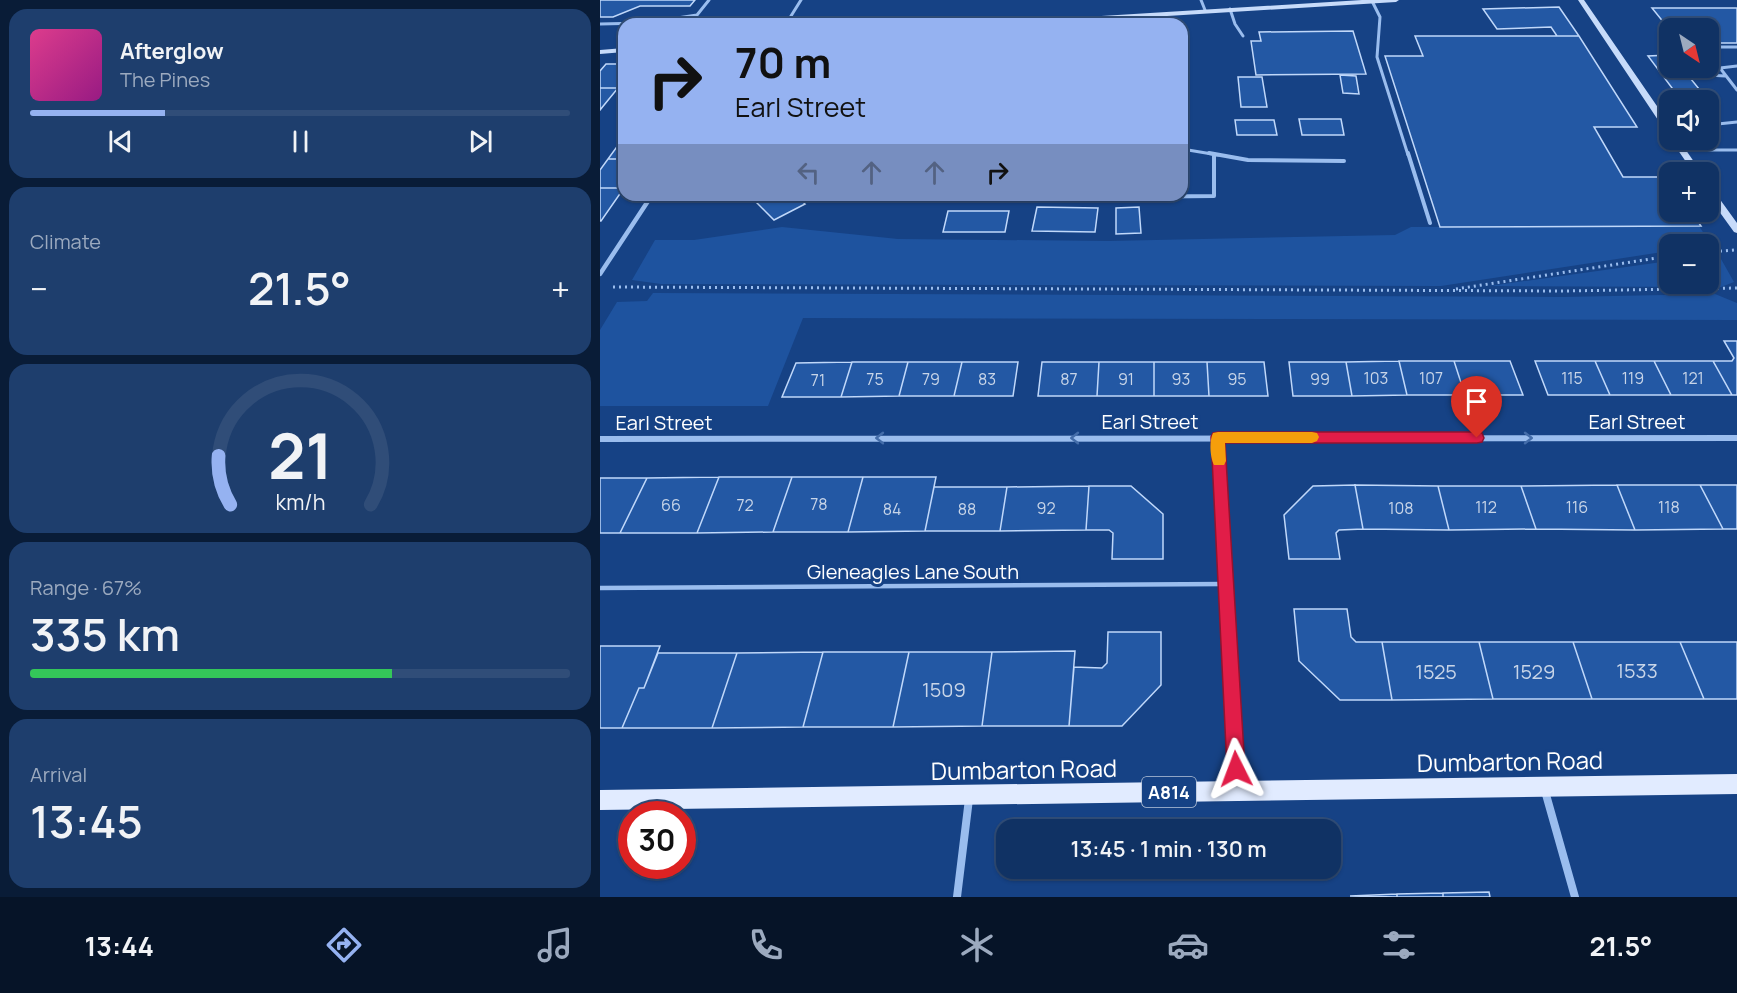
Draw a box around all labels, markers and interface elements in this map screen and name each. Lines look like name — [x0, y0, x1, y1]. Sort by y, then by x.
north arrow — [1659, 18, 1719, 78]
map controls — [1659, 18, 1719, 294]
text: 70 m — [735, 33, 831, 91]
text: Afterglow — [120, 36, 224, 66]
icon: right — [636, 42, 714, 120]
text: The Pines — [120, 66, 210, 93]
text: Earl Street — [735, 88, 866, 125]
button: sound — [1659, 90, 1719, 150]
icon: previous — [104, 125, 137, 158]
icon: pause — [284, 125, 317, 158]
icon: next — [464, 125, 497, 158]
icon: left — [792, 156, 825, 189]
icon: ahead — [855, 156, 888, 189]
icon: ahead — [918, 156, 951, 189]
icon: right — [981, 156, 1014, 189]
button: + — [1659, 162, 1719, 222]
text: Climate — [30, 228, 101, 255]
button: − — [1659, 234, 1719, 294]
text: 21.5° — [248, 257, 351, 319]
text: − — [30, 266, 48, 311]
text: + — [551, 266, 570, 311]
house number: 103 — [1364, 367, 1388, 389]
house number: 107 — [1419, 367, 1443, 389]
house number: 115 — [1561, 367, 1583, 389]
house number: 119 — [1622, 367, 1644, 389]
house number: 121 — [1682, 367, 1704, 389]
house number: 75 — [866, 368, 884, 390]
house number: 79 — [922, 368, 940, 390]
house number: 83 — [978, 368, 996, 390]
house number: 87 — [1060, 368, 1078, 390]
house number: 91 — [1118, 368, 1134, 390]
house number: 93 — [1172, 368, 1190, 390]
house number: 95 — [1227, 368, 1247, 390]
house number: 99 — [1310, 368, 1330, 390]
house number: 71 — [811, 369, 825, 391]
pin — [1451, 376, 1502, 438]
icon: arrive — [1460, 385, 1493, 418]
street label: Earl Street — [1101, 408, 1199, 435]
street label: Earl Street — [1588, 408, 1686, 435]
street label: Earl Street — [615, 409, 713, 436]
text: 21 — [268, 413, 332, 499]
one-way arrow — [876, 432, 885, 444]
one-way arrow — [1071, 432, 1080, 444]
one-way arrow — [1524, 432, 1533, 444]
text: km/h — [275, 488, 325, 517]
house number: 78 — [810, 493, 828, 515]
house number: 66 — [661, 494, 681, 516]
house number: 72 — [736, 494, 754, 516]
house number: 112 — [1475, 496, 1497, 518]
house number: 116 — [1566, 496, 1588, 518]
house number: 118 — [1658, 496, 1680, 518]
house number: 92 — [1036, 497, 1056, 519]
house number: 108 — [1388, 497, 1414, 519]
house number: 84 — [883, 498, 901, 520]
house number: 88 — [958, 498, 976, 520]
street label: Gleneagles Lane South — [807, 558, 1019, 585]
text: Range · 67% — [30, 574, 142, 601]
text: 335 km — [30, 603, 180, 665]
house number: 1533 — [1616, 657, 1658, 684]
house number: 1525 — [1415, 658, 1457, 685]
house number: 1529 — [1513, 658, 1555, 685]
house number: 1509 — [922, 676, 966, 703]
position arrow — [1204, 737, 1268, 801]
street label: Dumbarton Road — [1417, 743, 1603, 779]
street label: Dumbarton Road — [931, 751, 1117, 787]
text: Arrival — [30, 761, 87, 788]
road number: A814 — [1142, 777, 1196, 807]
text: 13:45 — [30, 790, 143, 852]
speed limit sign: 30 — [618, 801, 696, 879]
text: 13:45 · 1 min · 130 m — [1070, 834, 1267, 864]
icon: directions — [323, 924, 365, 966]
icon: music — [534, 924, 576, 966]
icon: phone — [745, 924, 787, 966]
icon: climate — [956, 924, 998, 966]
icon: car — [1167, 924, 1209, 966]
icon: filters — [1378, 924, 1420, 966]
text: 13:44 — [85, 927, 154, 964]
text: 21.5° — [1589, 927, 1652, 964]

